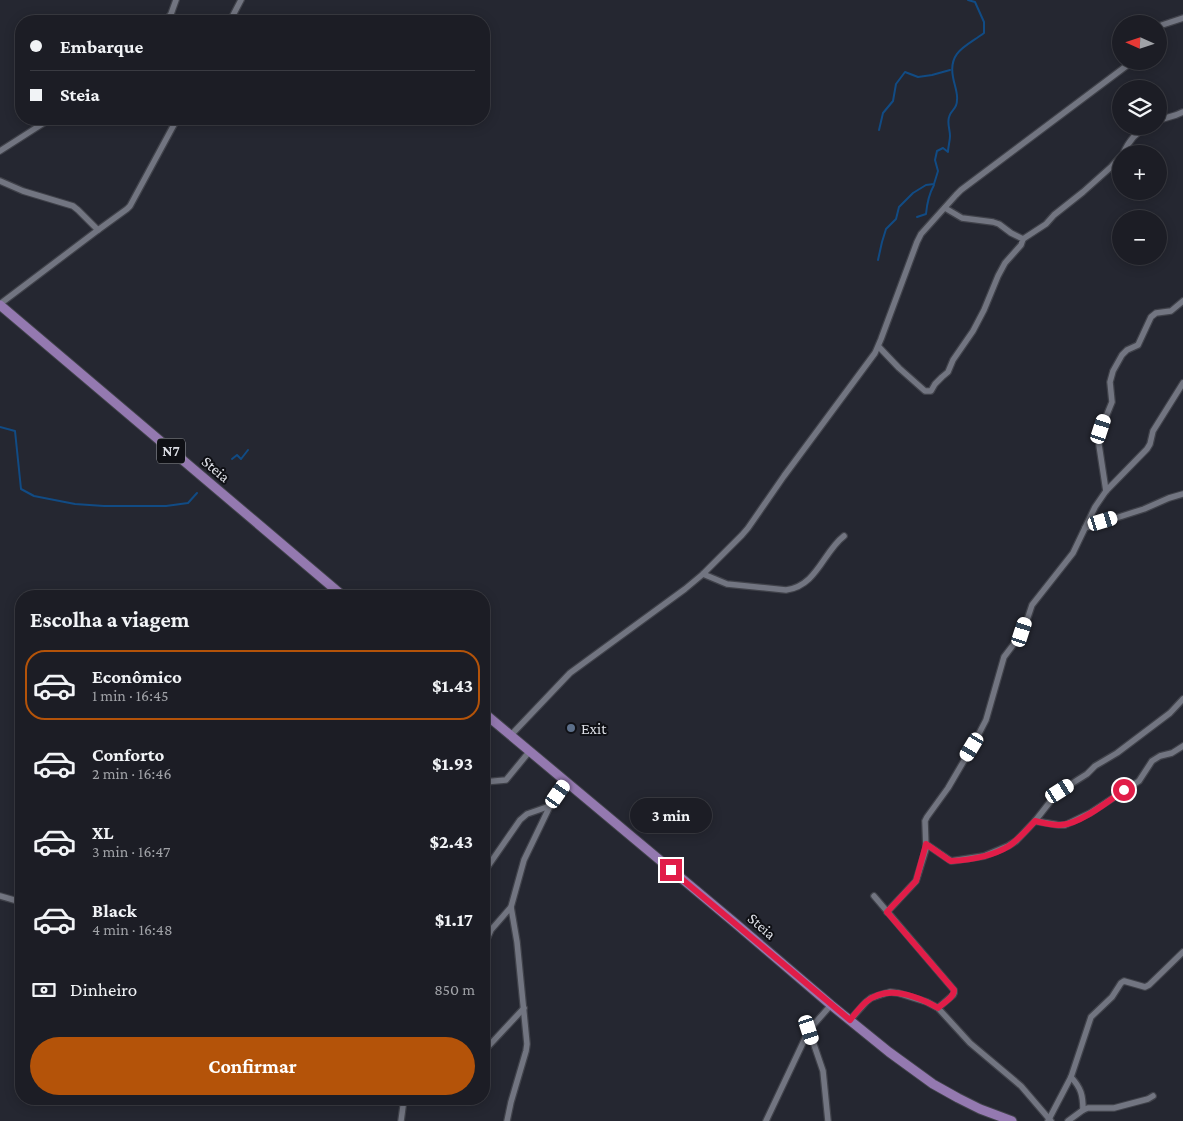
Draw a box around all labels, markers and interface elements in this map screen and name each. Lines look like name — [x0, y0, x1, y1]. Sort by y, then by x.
north arrow — [1112, 15, 1168, 70]
map controls — [1112, 15, 1167, 265]
text: Embarque — [60, 36, 143, 57]
button: layers — [1112, 80, 1167, 135]
text: Steia — [60, 84, 100, 105]
button: + — [1112, 145, 1167, 200]
button: − — [1112, 210, 1167, 265]
car — [1089, 412, 1112, 446]
road number: N7 — [157, 438, 185, 464]
street label: Steia — [199, 452, 234, 486]
car — [1086, 509, 1119, 533]
text: Escolha a viagem — [30, 607, 189, 632]
car — [1010, 615, 1033, 649]
icon: car — [32, 663, 77, 708]
text: Econômico — [92, 666, 182, 687]
text: $1.43 — [432, 675, 473, 696]
text: 1 min · 16:45 — [92, 687, 169, 704]
place label: Exit — [581, 720, 607, 737]
marker: Exit — [565, 722, 577, 734]
car — [957, 730, 986, 764]
icon: car — [32, 741, 77, 786]
text: Conforto — [92, 744, 164, 765]
text: $1.93 — [432, 753, 473, 774]
text: 2 min · 16:46 — [92, 765, 172, 782]
car — [543, 777, 572, 811]
car — [1043, 777, 1076, 805]
route start — [1113, 779, 1135, 801]
callout: 3 min — [630, 798, 712, 832]
text: 3 min — [652, 807, 690, 824]
icon: car — [32, 819, 77, 864]
text: XL — [92, 822, 114, 843]
text: $2.43 — [429, 831, 473, 852]
text: 3 min · 16:47 — [92, 843, 170, 860]
route end — [660, 859, 682, 881]
icon: car — [32, 897, 77, 942]
text: Black — [92, 900, 137, 921]
text: $1.17 — [435, 909, 473, 930]
street label: Steia — [745, 909, 780, 943]
text: 4 min · 16:48 — [92, 921, 173, 938]
icon: cash — [30, 976, 58, 1004]
text: Dinheiro — [70, 979, 137, 1000]
text: 850 m — [434, 981, 475, 998]
car — [797, 1013, 820, 1047]
button: Confirmar — [30, 1037, 475, 1095]

